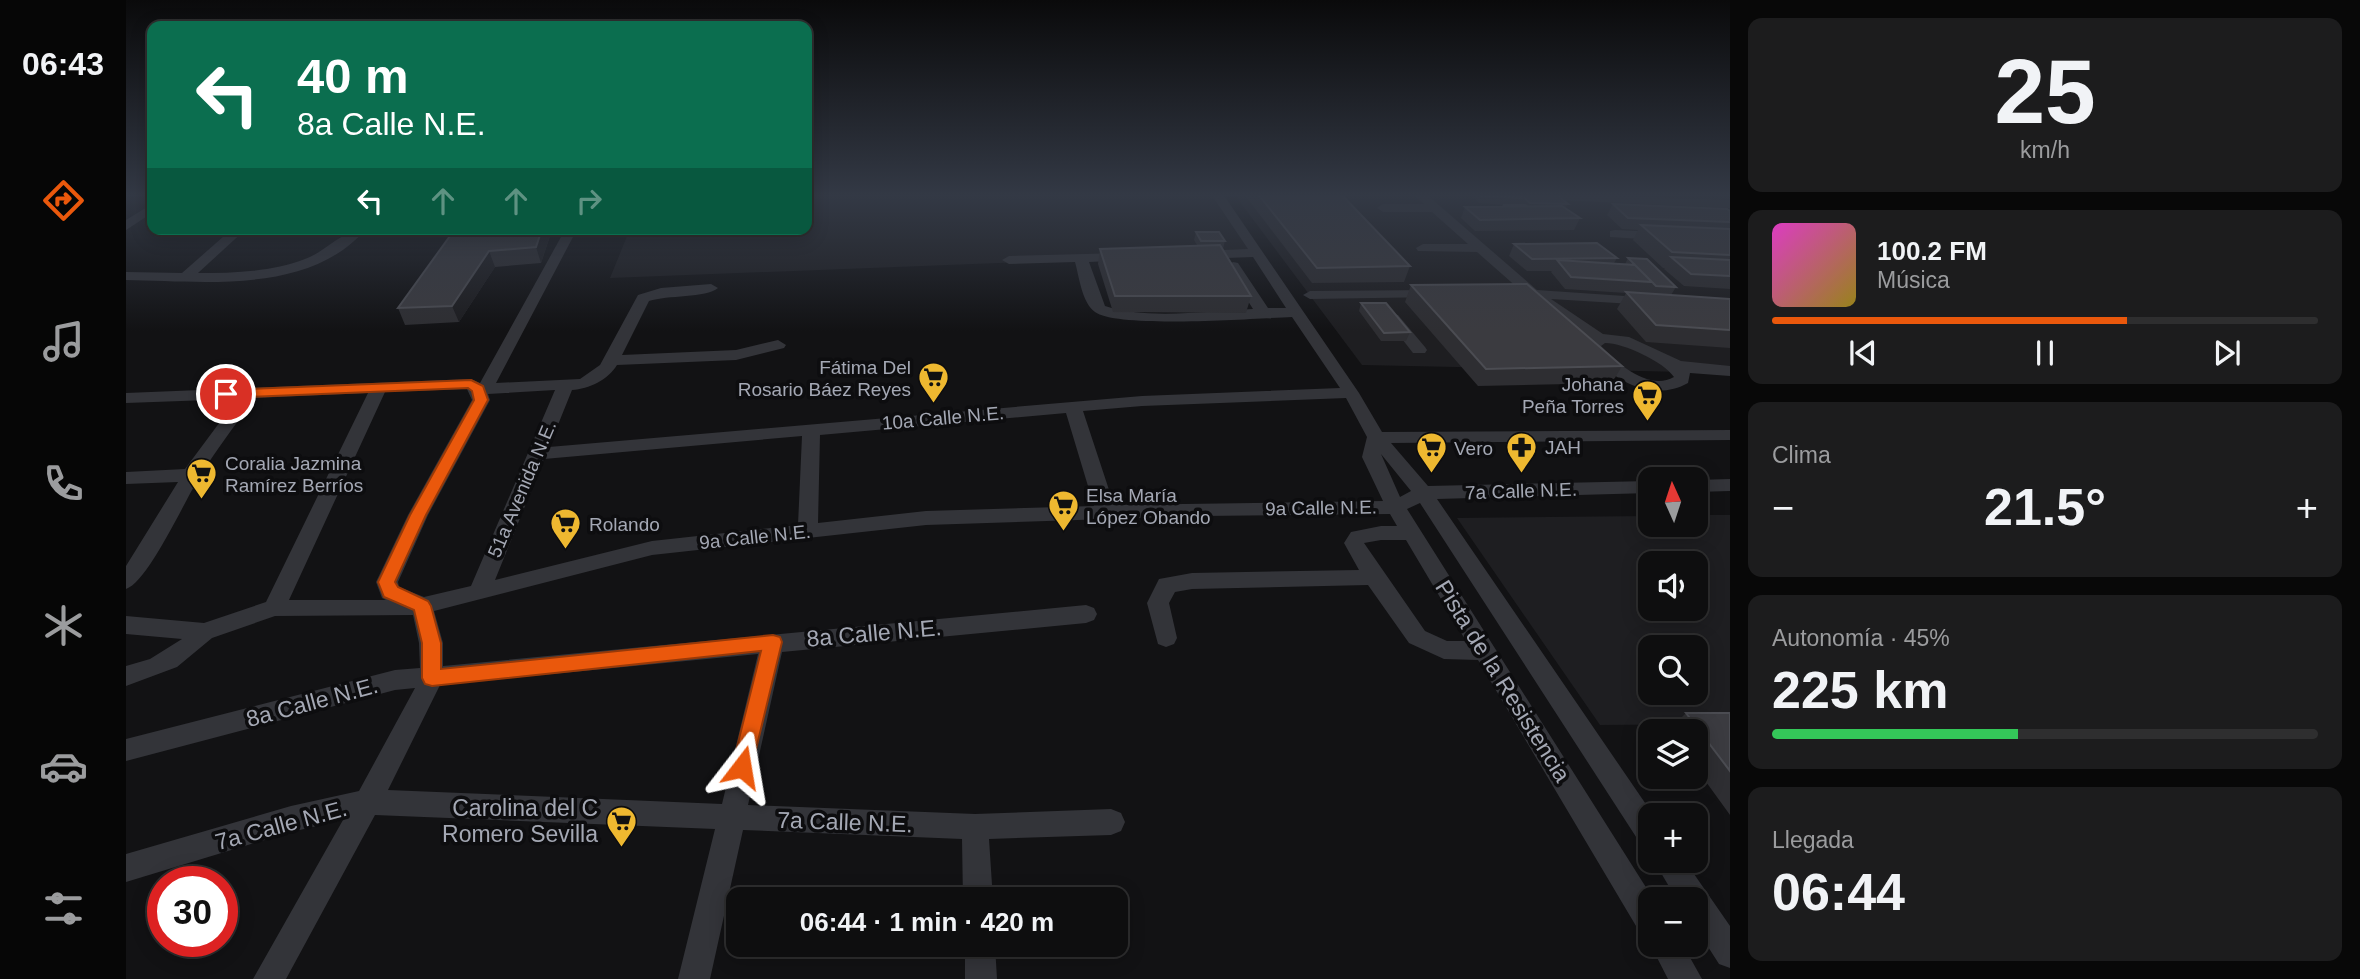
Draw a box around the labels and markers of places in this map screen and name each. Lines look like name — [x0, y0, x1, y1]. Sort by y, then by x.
place label: Fátima Del Rosario Báez Reyes — [738, 357, 911, 400]
supermarket icon: Fátima Del Rosario Báez Reyes — [917, 361, 951, 405]
pin — [196, 364, 256, 424]
place label: Johana Peña Torres — [1522, 374, 1624, 417]
supermarket icon: Johana Peña Torres — [1630, 378, 1664, 422]
pharmacy icon: JAH — [1505, 430, 1539, 474]
supermarket icon: Vero — [1414, 431, 1448, 475]
place label: JAH — [1545, 437, 1581, 458]
place label: Vero — [1454, 438, 1493, 459]
place label: Coralia Jazmina Ramírez Berríos — [225, 453, 363, 496]
supermarket icon: Coralia Jazmina Ramírez Berríos — [185, 457, 219, 501]
place label: Elsa María López Obando — [1086, 485, 1211, 528]
supermarket icon: Elsa María López Obando — [1046, 489, 1080, 533]
supermarket icon: Rolando — [549, 507, 583, 551]
place label: Rolando — [589, 514, 660, 535]
place label: Carolina del C Romero Sevilla — [442, 795, 598, 847]
supermarket icon: Carolina del C Romero Sevilla — [604, 804, 638, 848]

